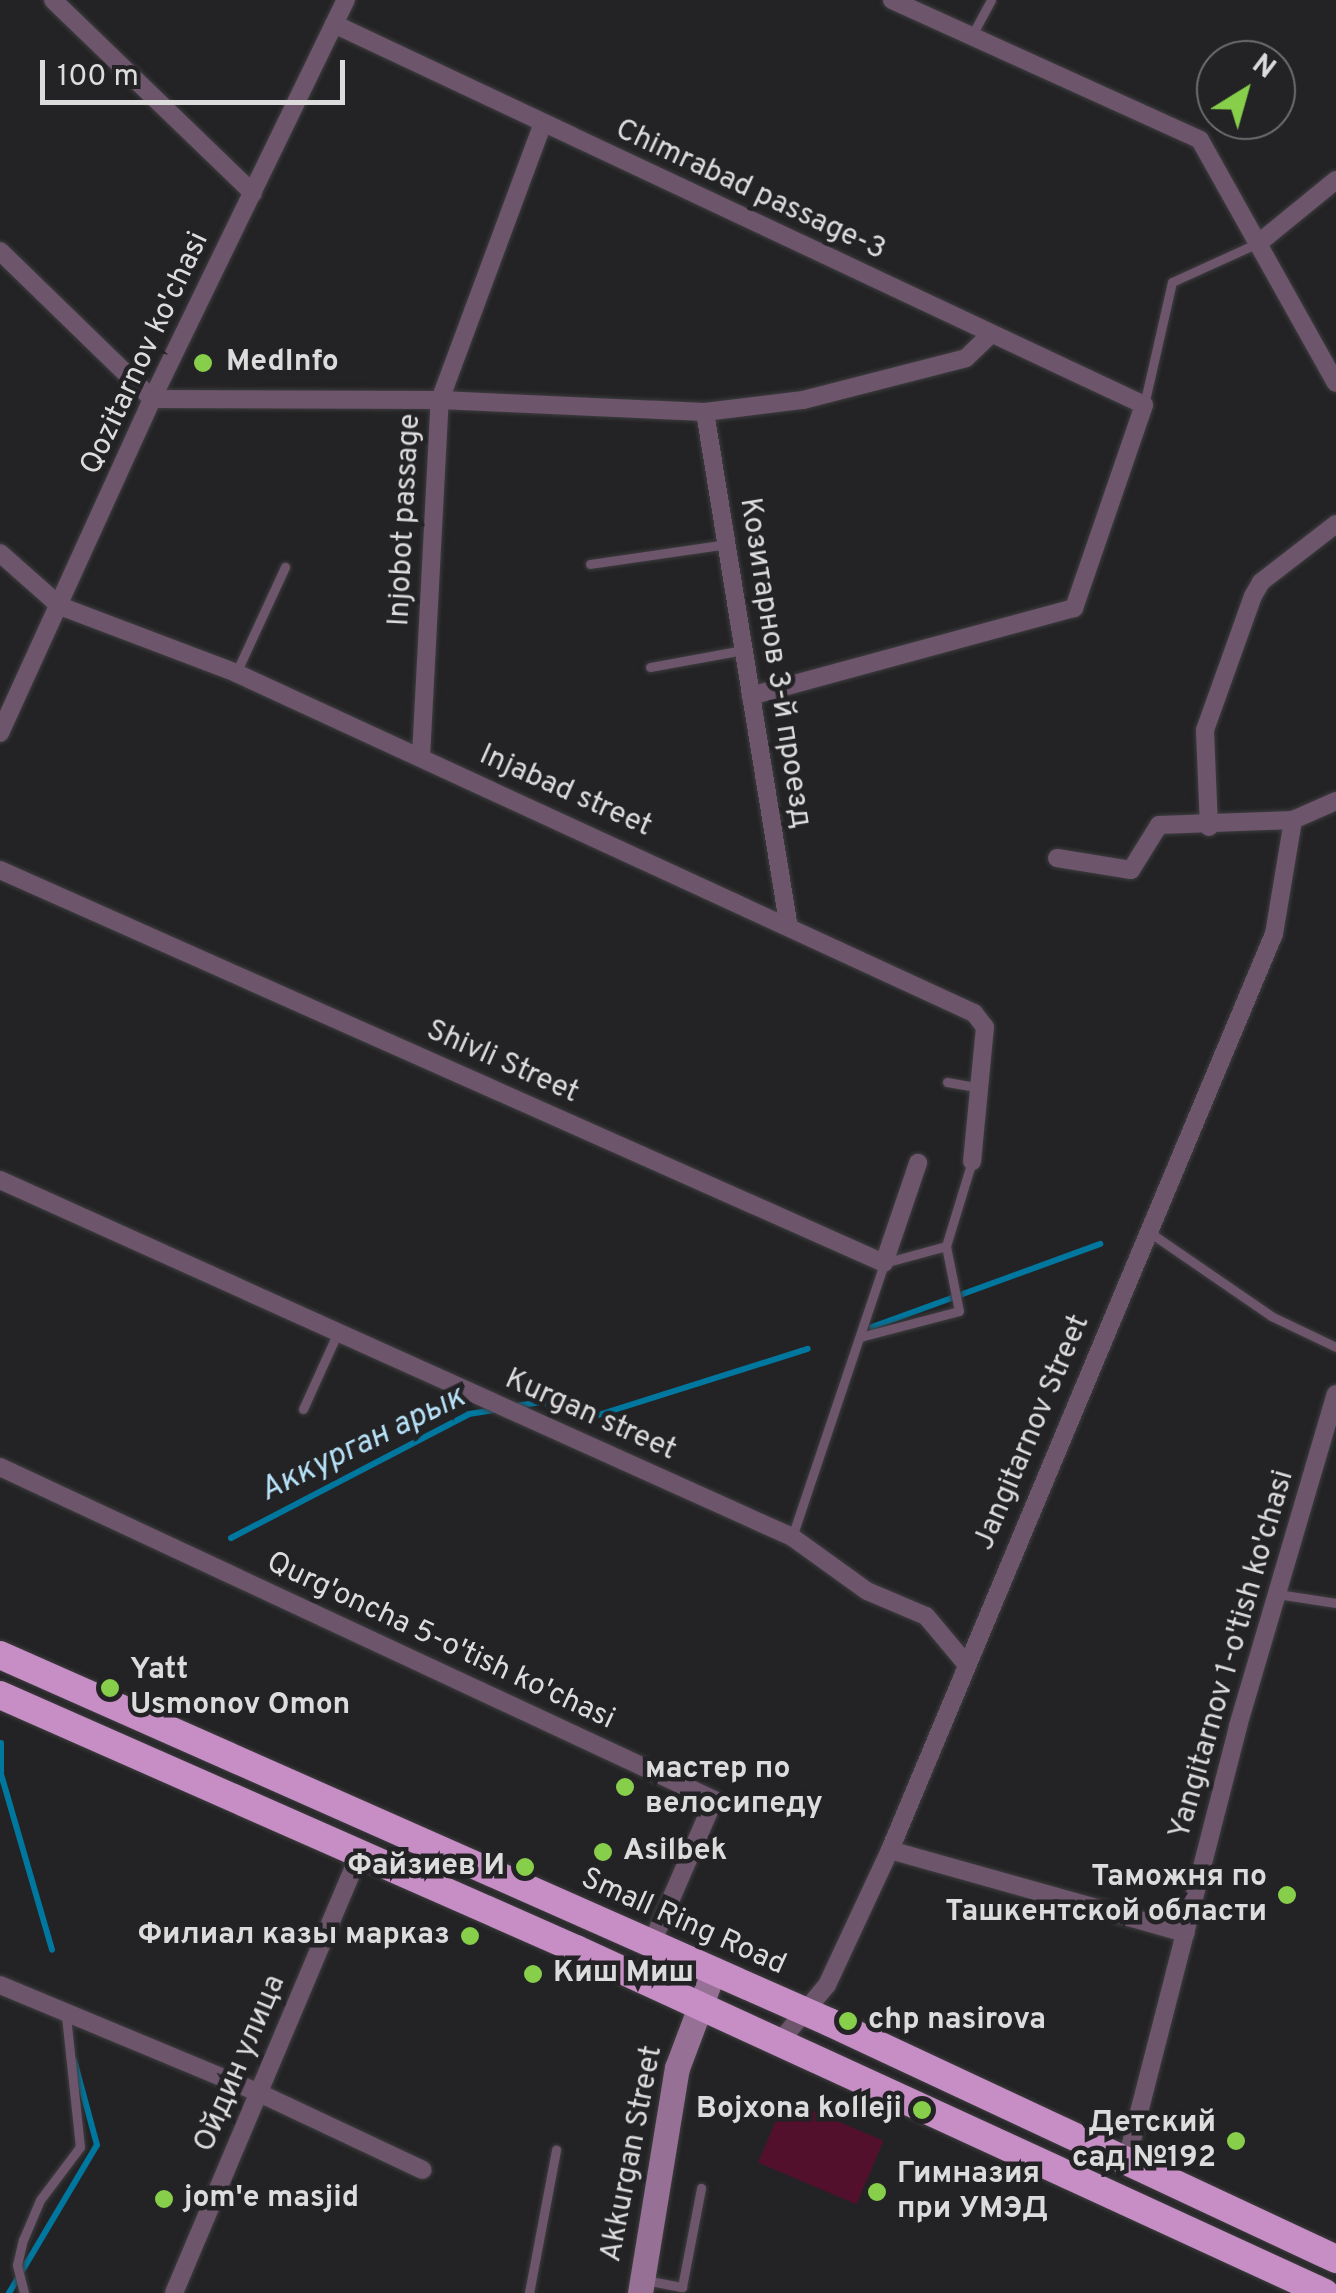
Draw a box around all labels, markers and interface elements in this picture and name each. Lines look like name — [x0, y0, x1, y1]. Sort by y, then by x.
scale bar — [45, 40, 350, 102]
north arrow — [1196, 40, 1296, 140]
text: N — [1244, 47, 1282, 88]
text: 100 m — [57, 59, 139, 96]
street label: Chimrаbаd passage-3 — [609, 113, 891, 269]
street label: Qozitarnov ko'chasi — [74, 227, 218, 481]
place label: MedInfo — [226, 345, 339, 381]
marker: MedInfo — [190, 350, 216, 376]
street label: Injobot passage — [382, 413, 430, 627]
street label: Козитарнов 3-й проезд — [730, 495, 818, 831]
street label: Injаbаd street — [473, 738, 657, 846]
street label: Shivli Street — [420, 1013, 584, 1113]
street label: Jangitarnov Street — [967, 1310, 1099, 1556]
street label: Kurgan street — [499, 1362, 681, 1470]
water label: Аккурган арык — [254, 1379, 472, 1511]
street label: Yangitarnov 1-o'tish ko'chasi — [1163, 1466, 1303, 1844]
street label: Qurg'oncha 5-o'tish ko'chasi — [260, 1545, 620, 1739]
place label: Yatt Usmonov Omon — [130, 1653, 350, 1724]
marker: Yatt Usmonov Omon — [99, 1677, 121, 1699]
place label: мастер по велосипеду — [645, 1752, 823, 1822]
marker: мастер по велосипеду — [614, 1776, 636, 1798]
place label: Asilbek — [623, 1834, 727, 1870]
marker: Asilbek — [592, 1841, 614, 1863]
place label: Файзиев И — [348, 1849, 505, 1885]
marker: Файзиев И — [514, 1856, 536, 1878]
place label: Таможня по Ташкентской области — [945, 1860, 1267, 1930]
street label: Small Ring Road — [575, 1862, 791, 1984]
marker: Таможня по Ташкентской области — [1276, 1884, 1298, 1906]
place label: Филиал казы марказ — [138, 1918, 450, 1954]
marker: Филиал казы марказ — [459, 1925, 481, 1947]
place label: Киш Миш — [553, 1956, 694, 1992]
marker: Киш Миш — [522, 1963, 544, 1985]
street label: Ойдин улица — [188, 1970, 294, 2158]
place label: chp nasirova — [868, 2003, 1046, 2039]
marker: chp nasirova — [837, 2010, 859, 2032]
street label: Akkurgan Street — [594, 2043, 672, 2265]
place label: Bojxona kolleji — [696, 2092, 902, 2128]
marker: Bojxona kolleji — [911, 2099, 933, 2121]
place label: Детский сад №192 — [1072, 2106, 1216, 2176]
marker: Детский сад №192 — [1225, 2130, 1247, 2152]
place label: Гимназия при УМЭД — [897, 2157, 1048, 2228]
place label: jom'e masjid — [184, 2181, 359, 2217]
marker: Гимназия при УМЭД — [866, 2181, 888, 2203]
marker: jom'e masjid — [153, 2188, 175, 2210]

